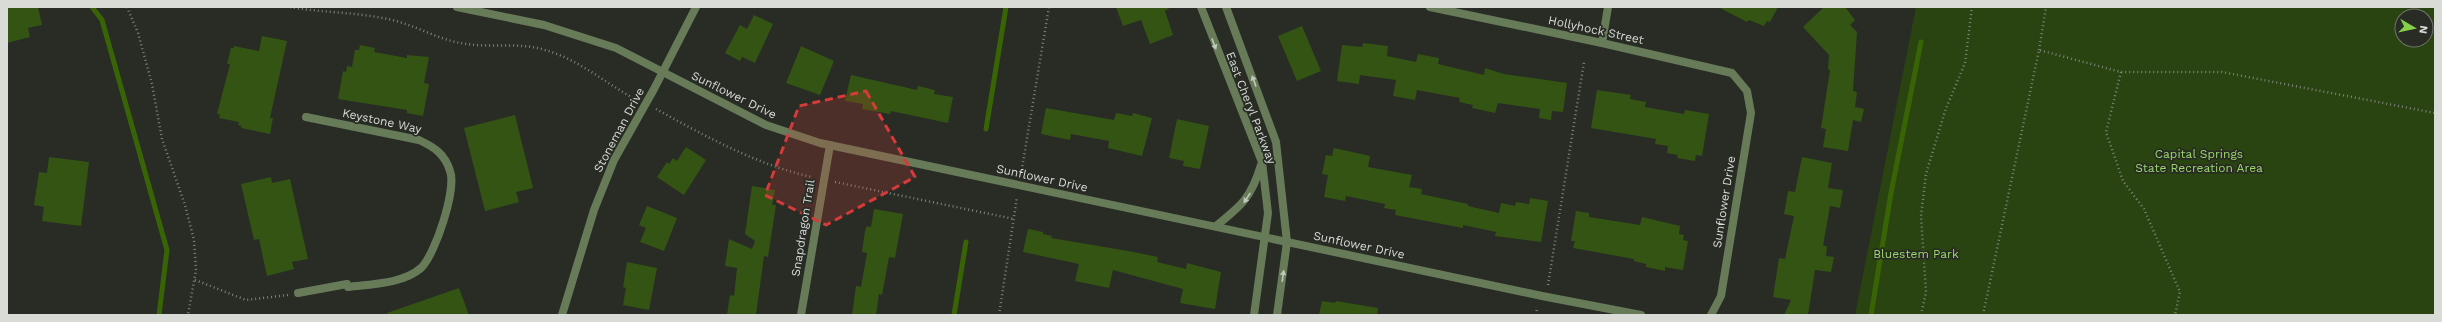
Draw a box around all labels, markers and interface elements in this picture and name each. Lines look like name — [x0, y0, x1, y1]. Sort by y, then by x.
north arrow — [2394, 8, 2434, 48]
street label: Hollyhock Street — [1547, 13, 1645, 47]
text: N — [2416, 24, 2430, 35]
one-way arrow — [1211, 38, 1217, 50]
street label: East Cheryl Parkway — [1223, 50, 1279, 167]
street label: Sunflower Drive — [689, 68, 779, 122]
one-way arrow — [1250, 75, 1256, 87]
street label: Stoneman Drive — [591, 85, 647, 175]
street label: Keystone Way — [341, 106, 424, 136]
park label: Capital Springs State Recreation Area — [2135, 147, 2263, 175]
street label: Sunflower Drive — [1710, 155, 1738, 249]
street label: Sunflower Drive — [995, 161, 1089, 195]
street label: Snapdragon Trail — [788, 178, 818, 277]
one-way arrow — [1243, 192, 1251, 203]
street label: Sunflower Drive — [1312, 228, 1406, 262]
park label: Bluestem Park — [1873, 247, 1959, 261]
one-way arrow — [1280, 270, 1286, 282]

